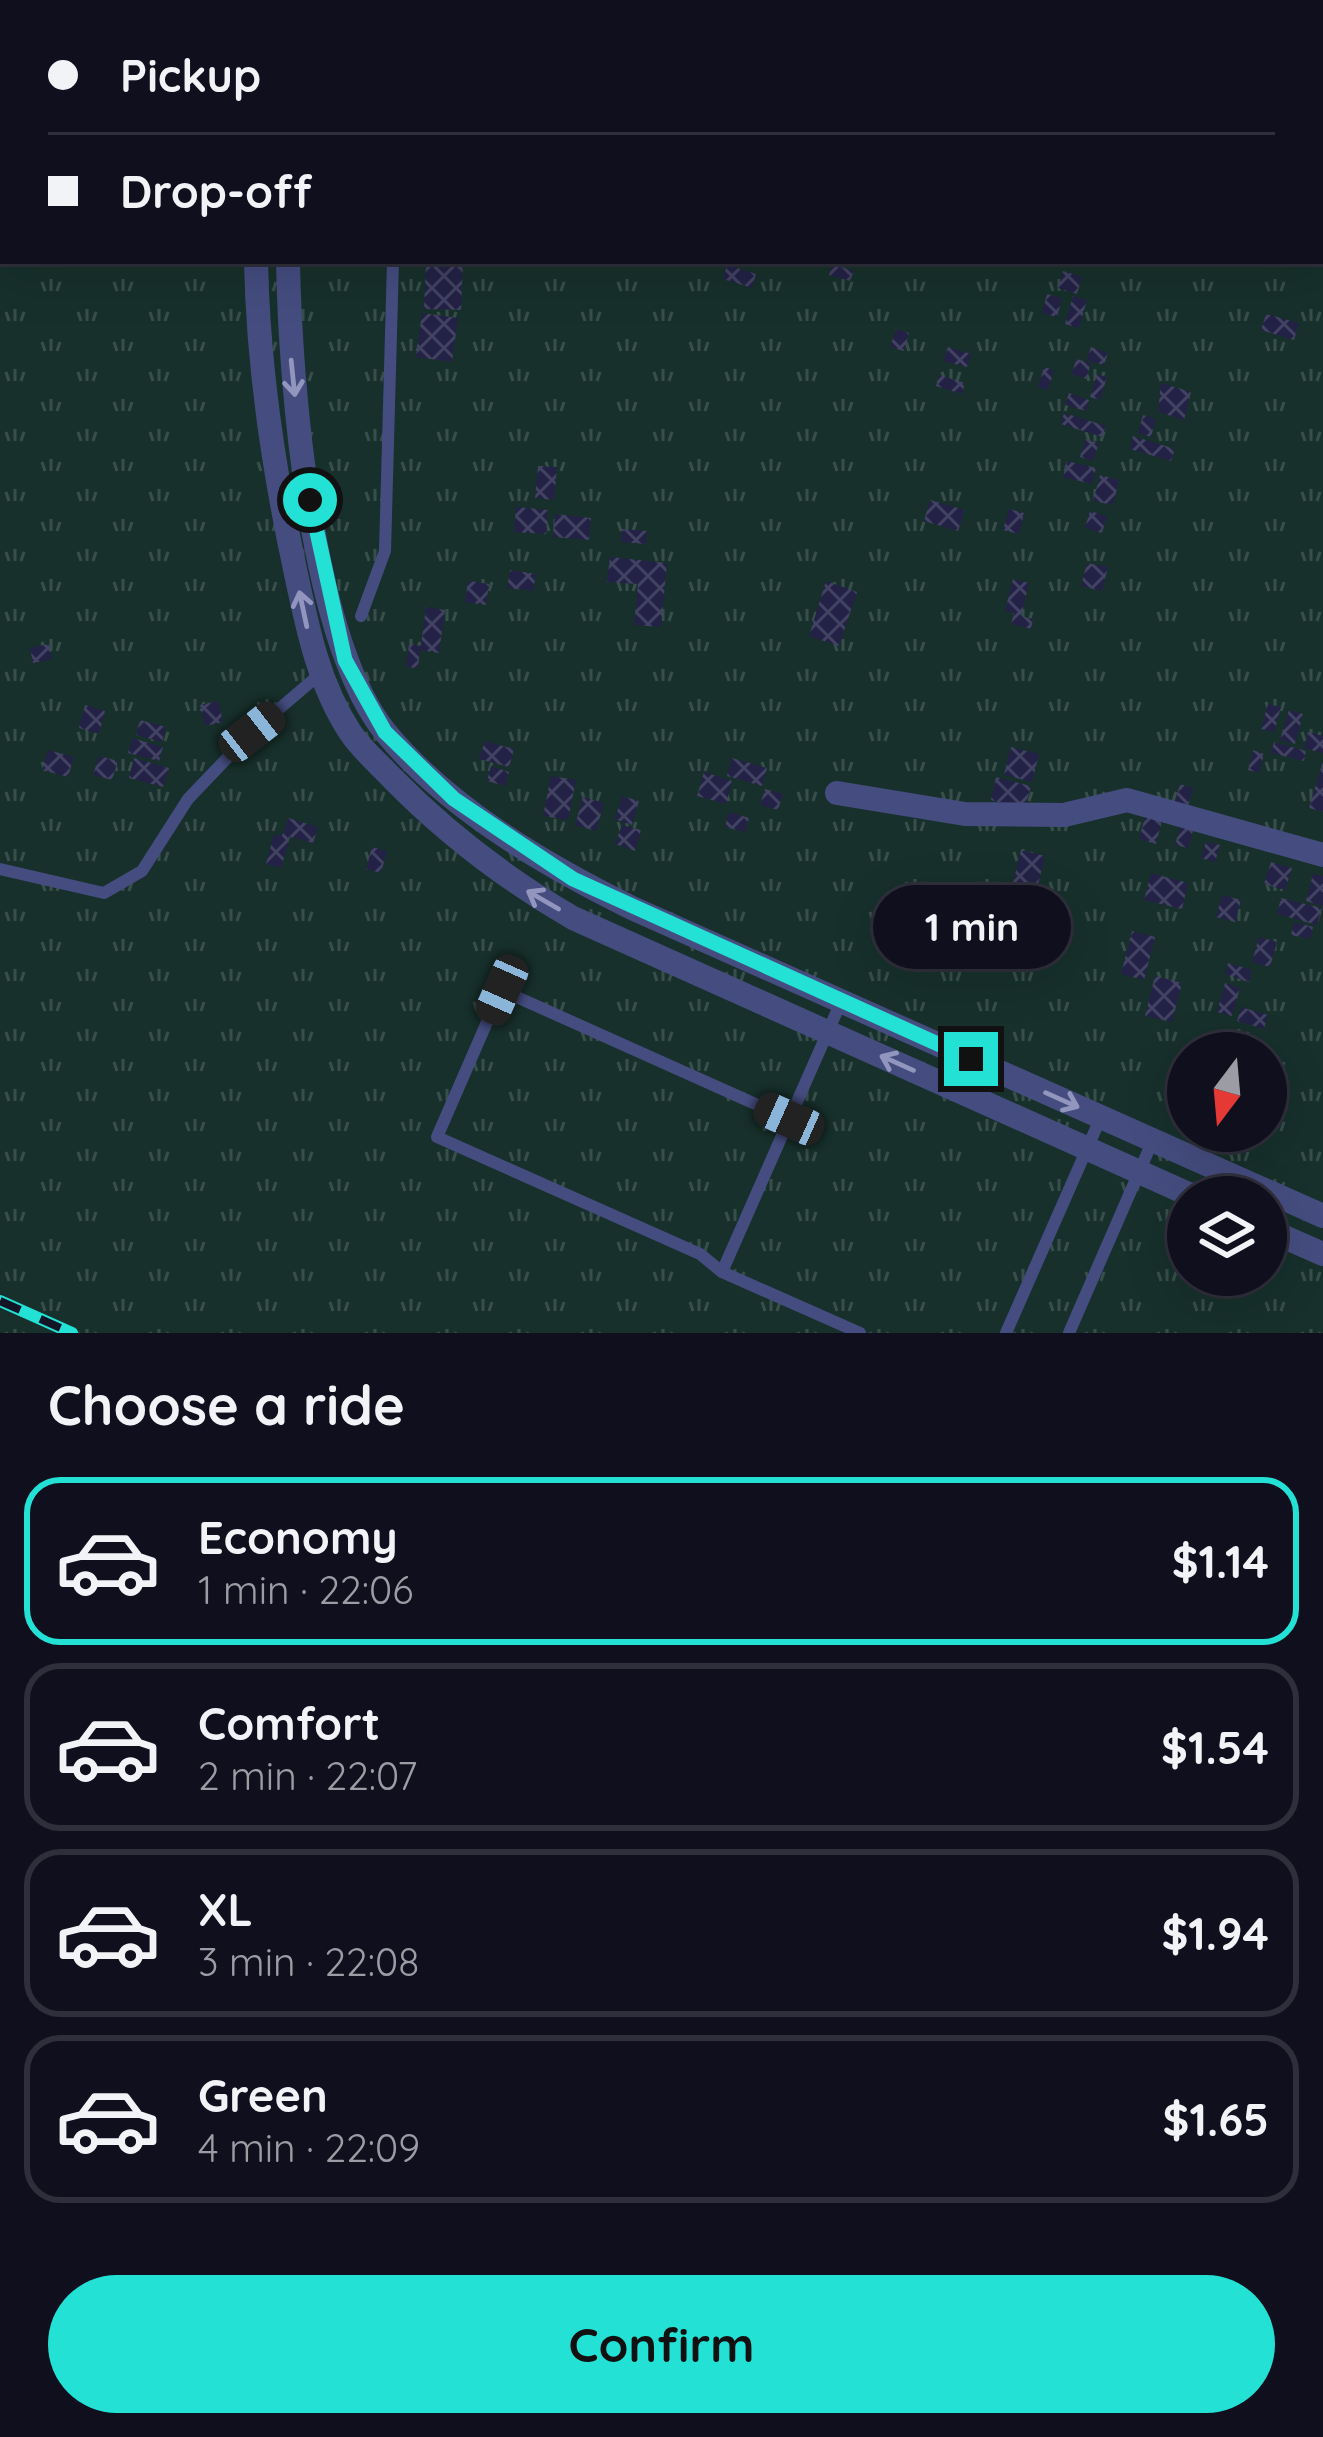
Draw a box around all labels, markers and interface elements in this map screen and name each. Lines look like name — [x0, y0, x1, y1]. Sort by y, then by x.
text: Pickup — [120, 47, 261, 103]
text: Drop-off — [120, 163, 312, 219]
one-way arrow — [282, 358, 304, 397]
route start — [283, 473, 337, 527]
one-way arrow — [291, 590, 314, 629]
car — [213, 696, 291, 768]
callout: 1 min — [872, 885, 1070, 969]
one-way arrow — [526, 888, 561, 912]
text: 1 min — [925, 902, 1019, 951]
car — [471, 950, 533, 1030]
route end — [944, 1032, 998, 1086]
north arrow — [1167, 1032, 1287, 1152]
map controls — [1167, 1032, 1287, 1296]
one-way arrow — [880, 1051, 916, 1073]
car — [749, 1088, 829, 1150]
one-way arrow — [1044, 1090, 1080, 1112]
button: layers — [1167, 1176, 1287, 1296]
text: Choose a ride — [48, 1371, 405, 1439]
icon: car — [54, 1507, 162, 1615]
text: Economy — [198, 1509, 398, 1565]
text: $1.14 — [1172, 1533, 1269, 1589]
text: 1 min · 22:06 — [198, 1565, 413, 1614]
icon: car — [54, 1693, 162, 1801]
text: Comfort — [198, 1695, 380, 1751]
text: $1.54 — [1161, 1719, 1269, 1775]
text: 2 min · 22:07 — [198, 1751, 417, 1800]
icon: car — [54, 1879, 162, 1987]
text: XL — [198, 1881, 253, 1937]
text: $1.94 — [1161, 1905, 1269, 1961]
text: 3 min · 22:08 — [198, 1937, 419, 1986]
icon: car — [54, 2065, 162, 2173]
text: Green — [198, 2067, 328, 2123]
text: $1.65 — [1163, 2091, 1269, 2147]
text: 4 min · 22:09 — [198, 2123, 420, 2172]
button: Confirm — [48, 2275, 1275, 2413]

